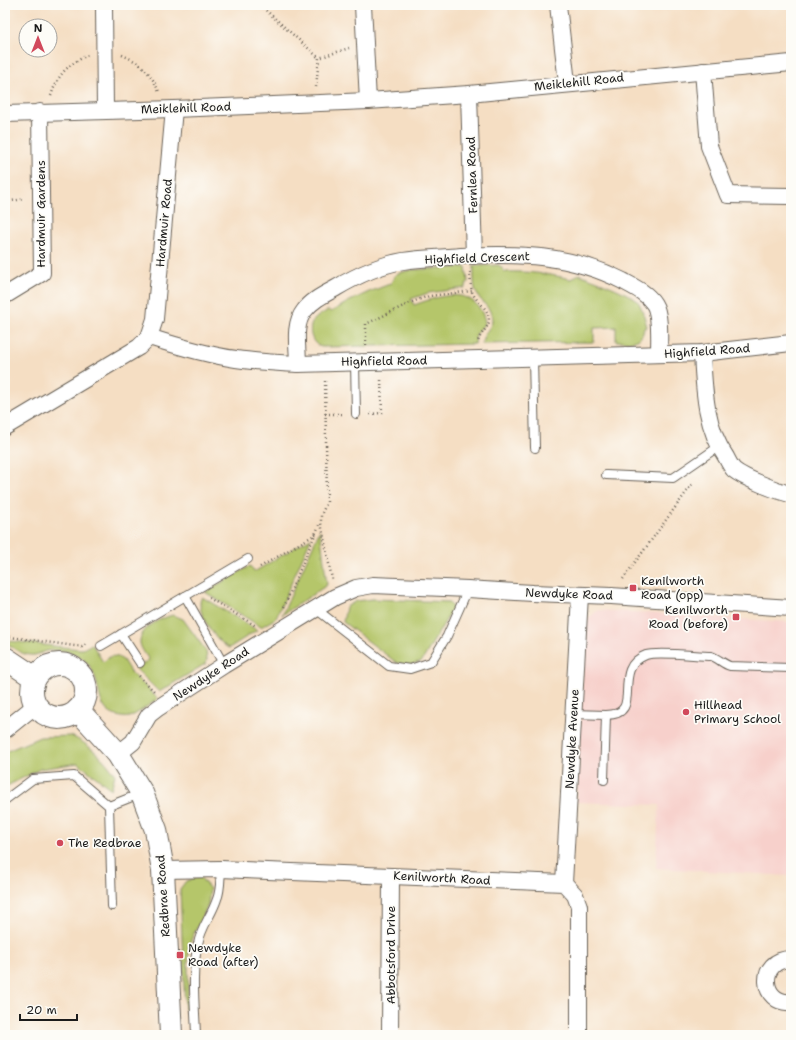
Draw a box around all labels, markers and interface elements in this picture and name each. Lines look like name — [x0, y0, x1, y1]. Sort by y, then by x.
north arrow — [18, 18, 58, 58]
text: N — [34, 21, 43, 36]
street label: Meiklehill Road — [533, 69, 625, 95]
street label: Meiklehill Road — [141, 98, 232, 118]
street label: Fernlea Road — [463, 136, 481, 214]
street label: Hardmuir Gardens — [33, 160, 49, 268]
street label: Hardmuir Road — [152, 178, 176, 268]
street label: Highfield Crescent — [424, 248, 530, 268]
street label: Highfield Road — [663, 340, 751, 362]
street label: Highfield Road — [341, 352, 428, 370]
place label: Kenilworth Road (opp) — [641, 573, 704, 603]
marker: Kenilworth Road (opp) — [628, 583, 638, 593]
street label: Newdyke Road — [525, 584, 614, 604]
place label: Kenilworth Road (before) — [649, 602, 728, 632]
marker: Kenilworth Road (before) — [731, 612, 741, 622]
street label: Newdyke Road — [170, 643, 252, 705]
street label: Newdyke Avenue — [561, 688, 583, 789]
place label: Hillhead Primary School — [694, 697, 781, 727]
marker: Hillhead Primary School — [681, 707, 691, 717]
place label: The Redbrae — [68, 835, 142, 851]
marker: The Redbrae — [55, 838, 65, 848]
street label: Redbrae Road — [152, 854, 174, 938]
street label: Kenilworth Road — [393, 867, 491, 889]
street label: Abbotsford Drive — [383, 906, 399, 1004]
place label: Newdyke Road (after) — [188, 940, 259, 970]
marker: Newdyke Road (after) — [175, 950, 185, 960]
scale bar — [20, 996, 77, 1022]
text: 20 m — [26, 1002, 57, 1018]

